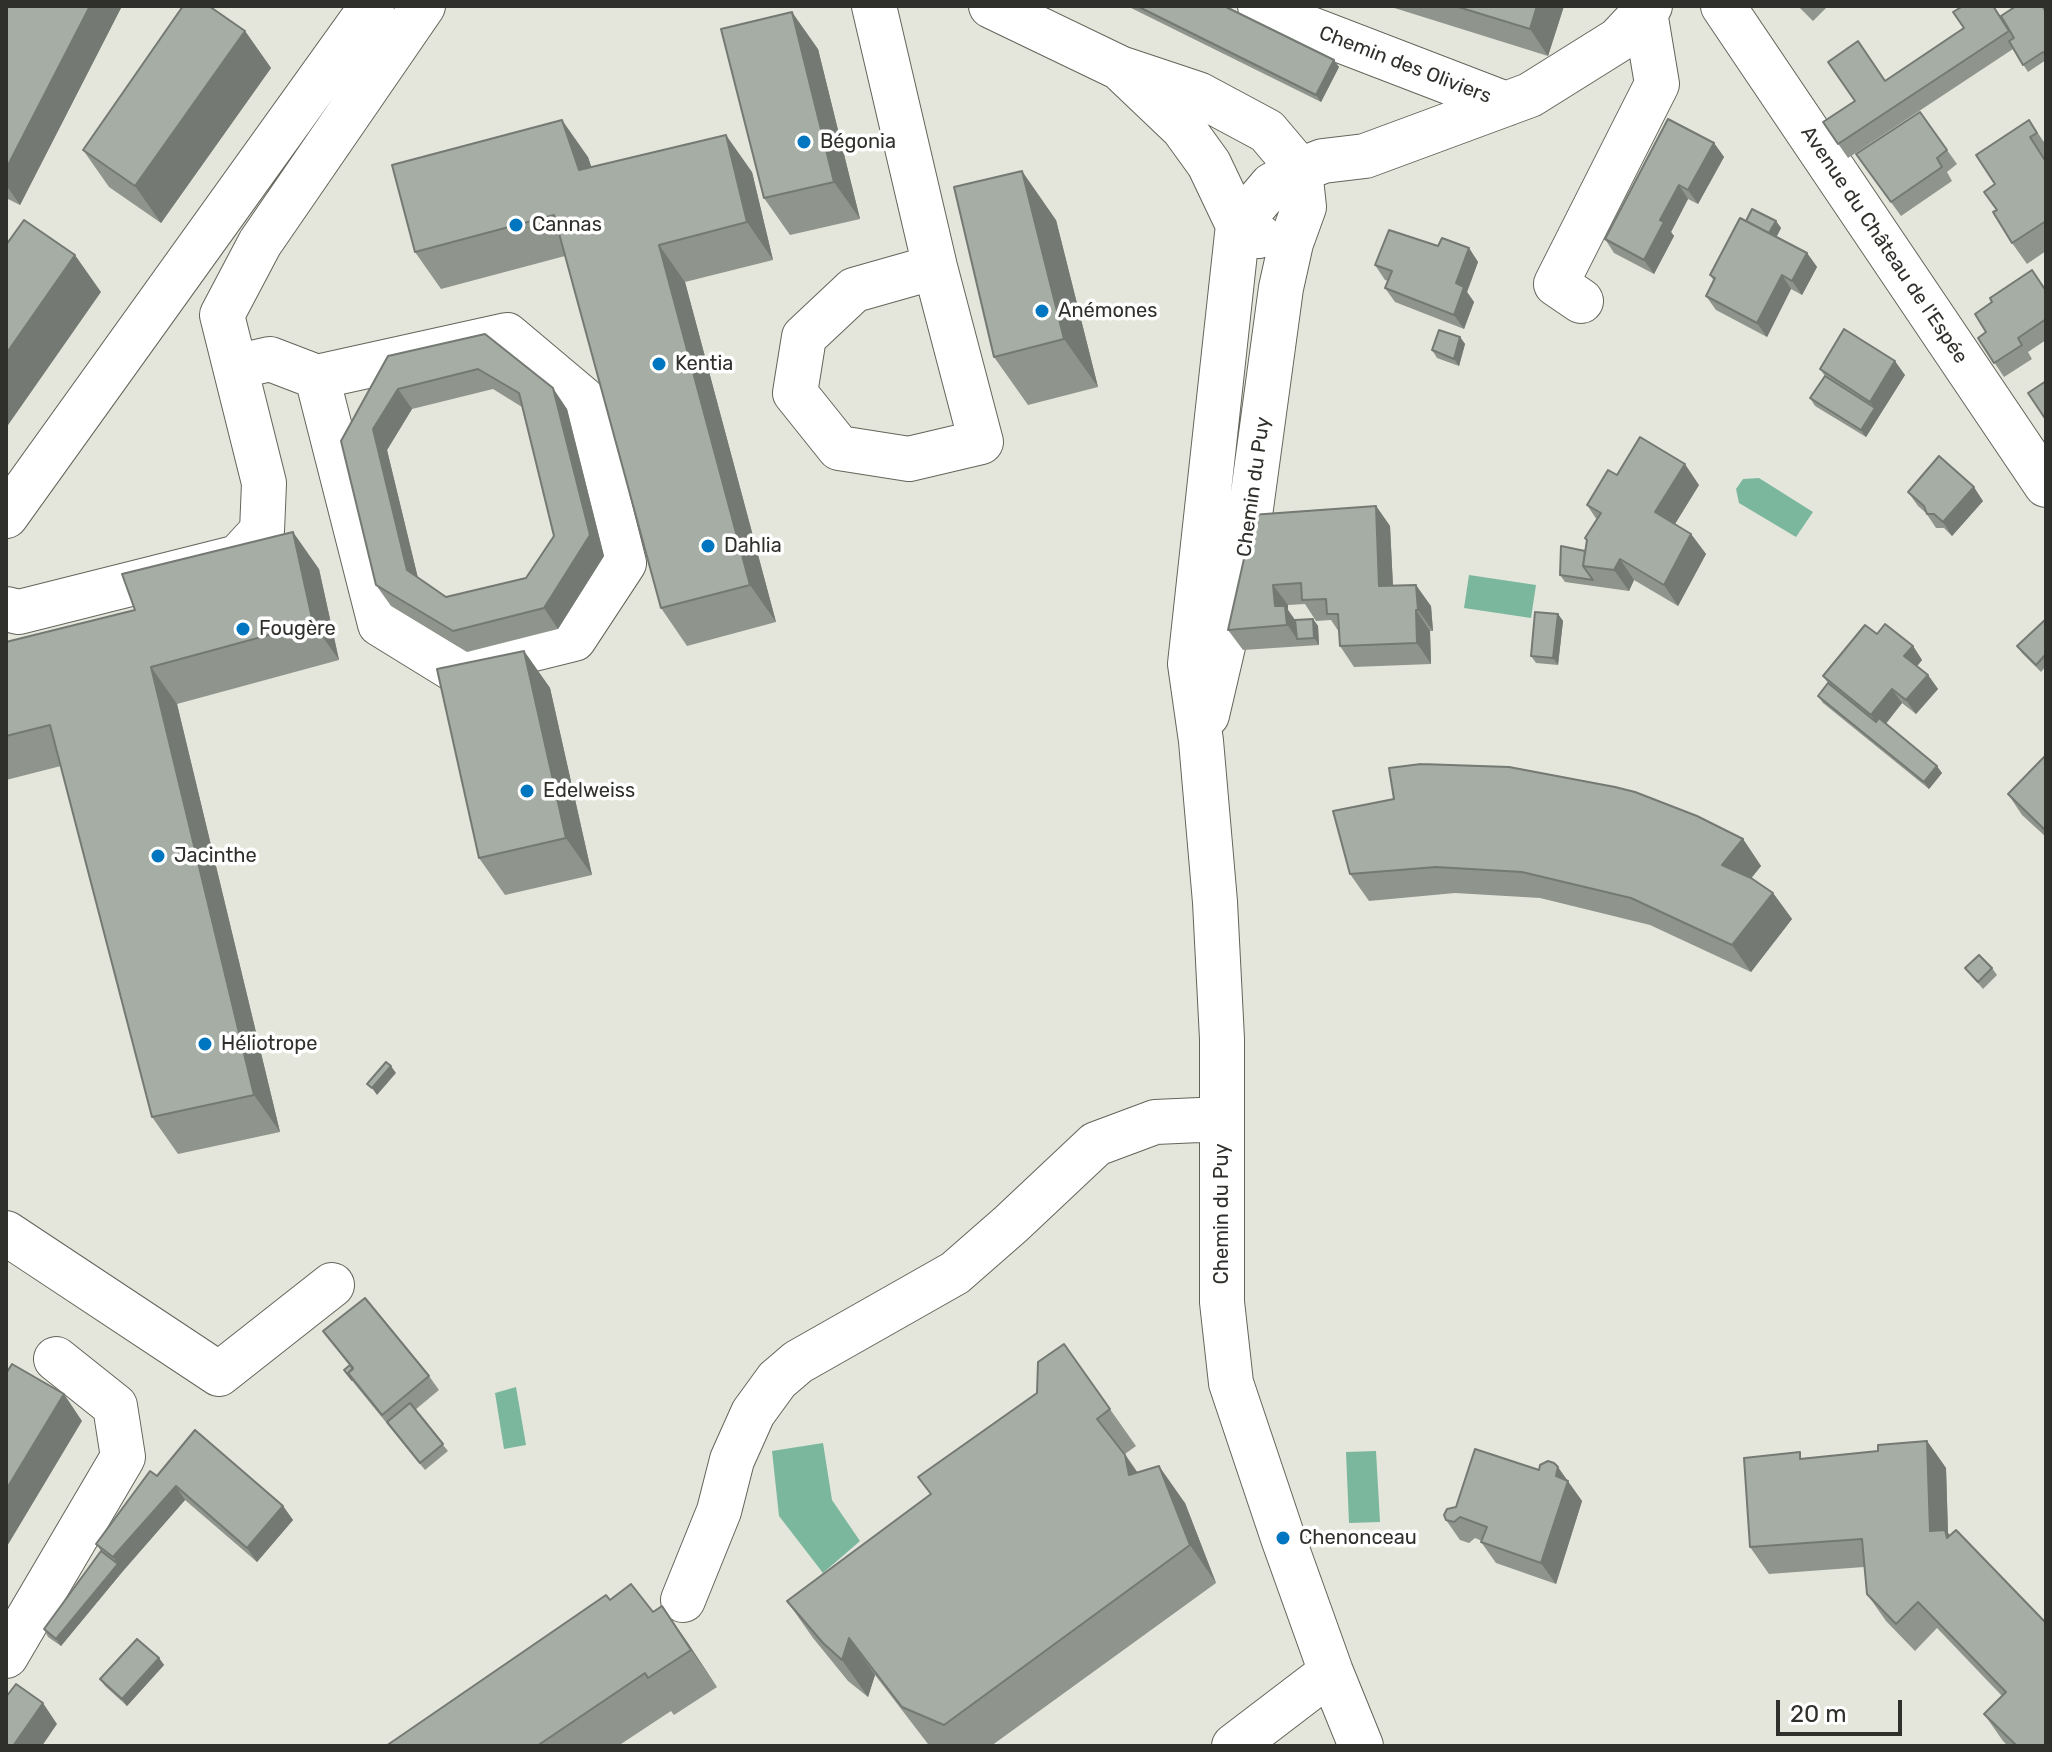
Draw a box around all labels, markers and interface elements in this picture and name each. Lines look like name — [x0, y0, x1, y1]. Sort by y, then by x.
street label: Chemin des Oliviers — [1315, 21, 1495, 109]
street label: Avenue du Château de l'Espée — [1795, 122, 1973, 368]
place label: Bégonia — [820, 130, 896, 154]
marker: Bégonia — [795, 133, 813, 151]
place label: Cannas — [532, 213, 602, 237]
marker: Cannas — [507, 216, 525, 234]
place label: Anémones — [1058, 299, 1157, 323]
marker: Anémones — [1033, 302, 1051, 320]
place label: Kentia — [675, 352, 733, 376]
marker: Kentia — [650, 355, 668, 373]
street label: Chemin du Puy — [1232, 415, 1276, 559]
place label: Dahlia — [724, 534, 782, 558]
marker: Dahlia — [699, 537, 717, 555]
place label: Fougère — [259, 617, 336, 641]
marker: Fougère — [234, 620, 252, 638]
place label: Edelweiss — [543, 779, 635, 803]
marker: Edelweiss — [518, 782, 536, 800]
place label: Jacinthe — [174, 844, 257, 868]
marker: Jacinthe — [149, 847, 167, 865]
place label: Héliotrope — [221, 1032, 317, 1056]
marker: Héliotrope — [196, 1035, 214, 1053]
street label: Chemin du Puy — [1210, 1143, 1234, 1285]
place label: Chenonceau — [1299, 1526, 1417, 1550]
marker: Chenonceau — [1274, 1529, 1292, 1547]
scale bar — [1780, 1684, 1906, 1734]
text: 20 m — [1790, 1700, 1847, 1728]

